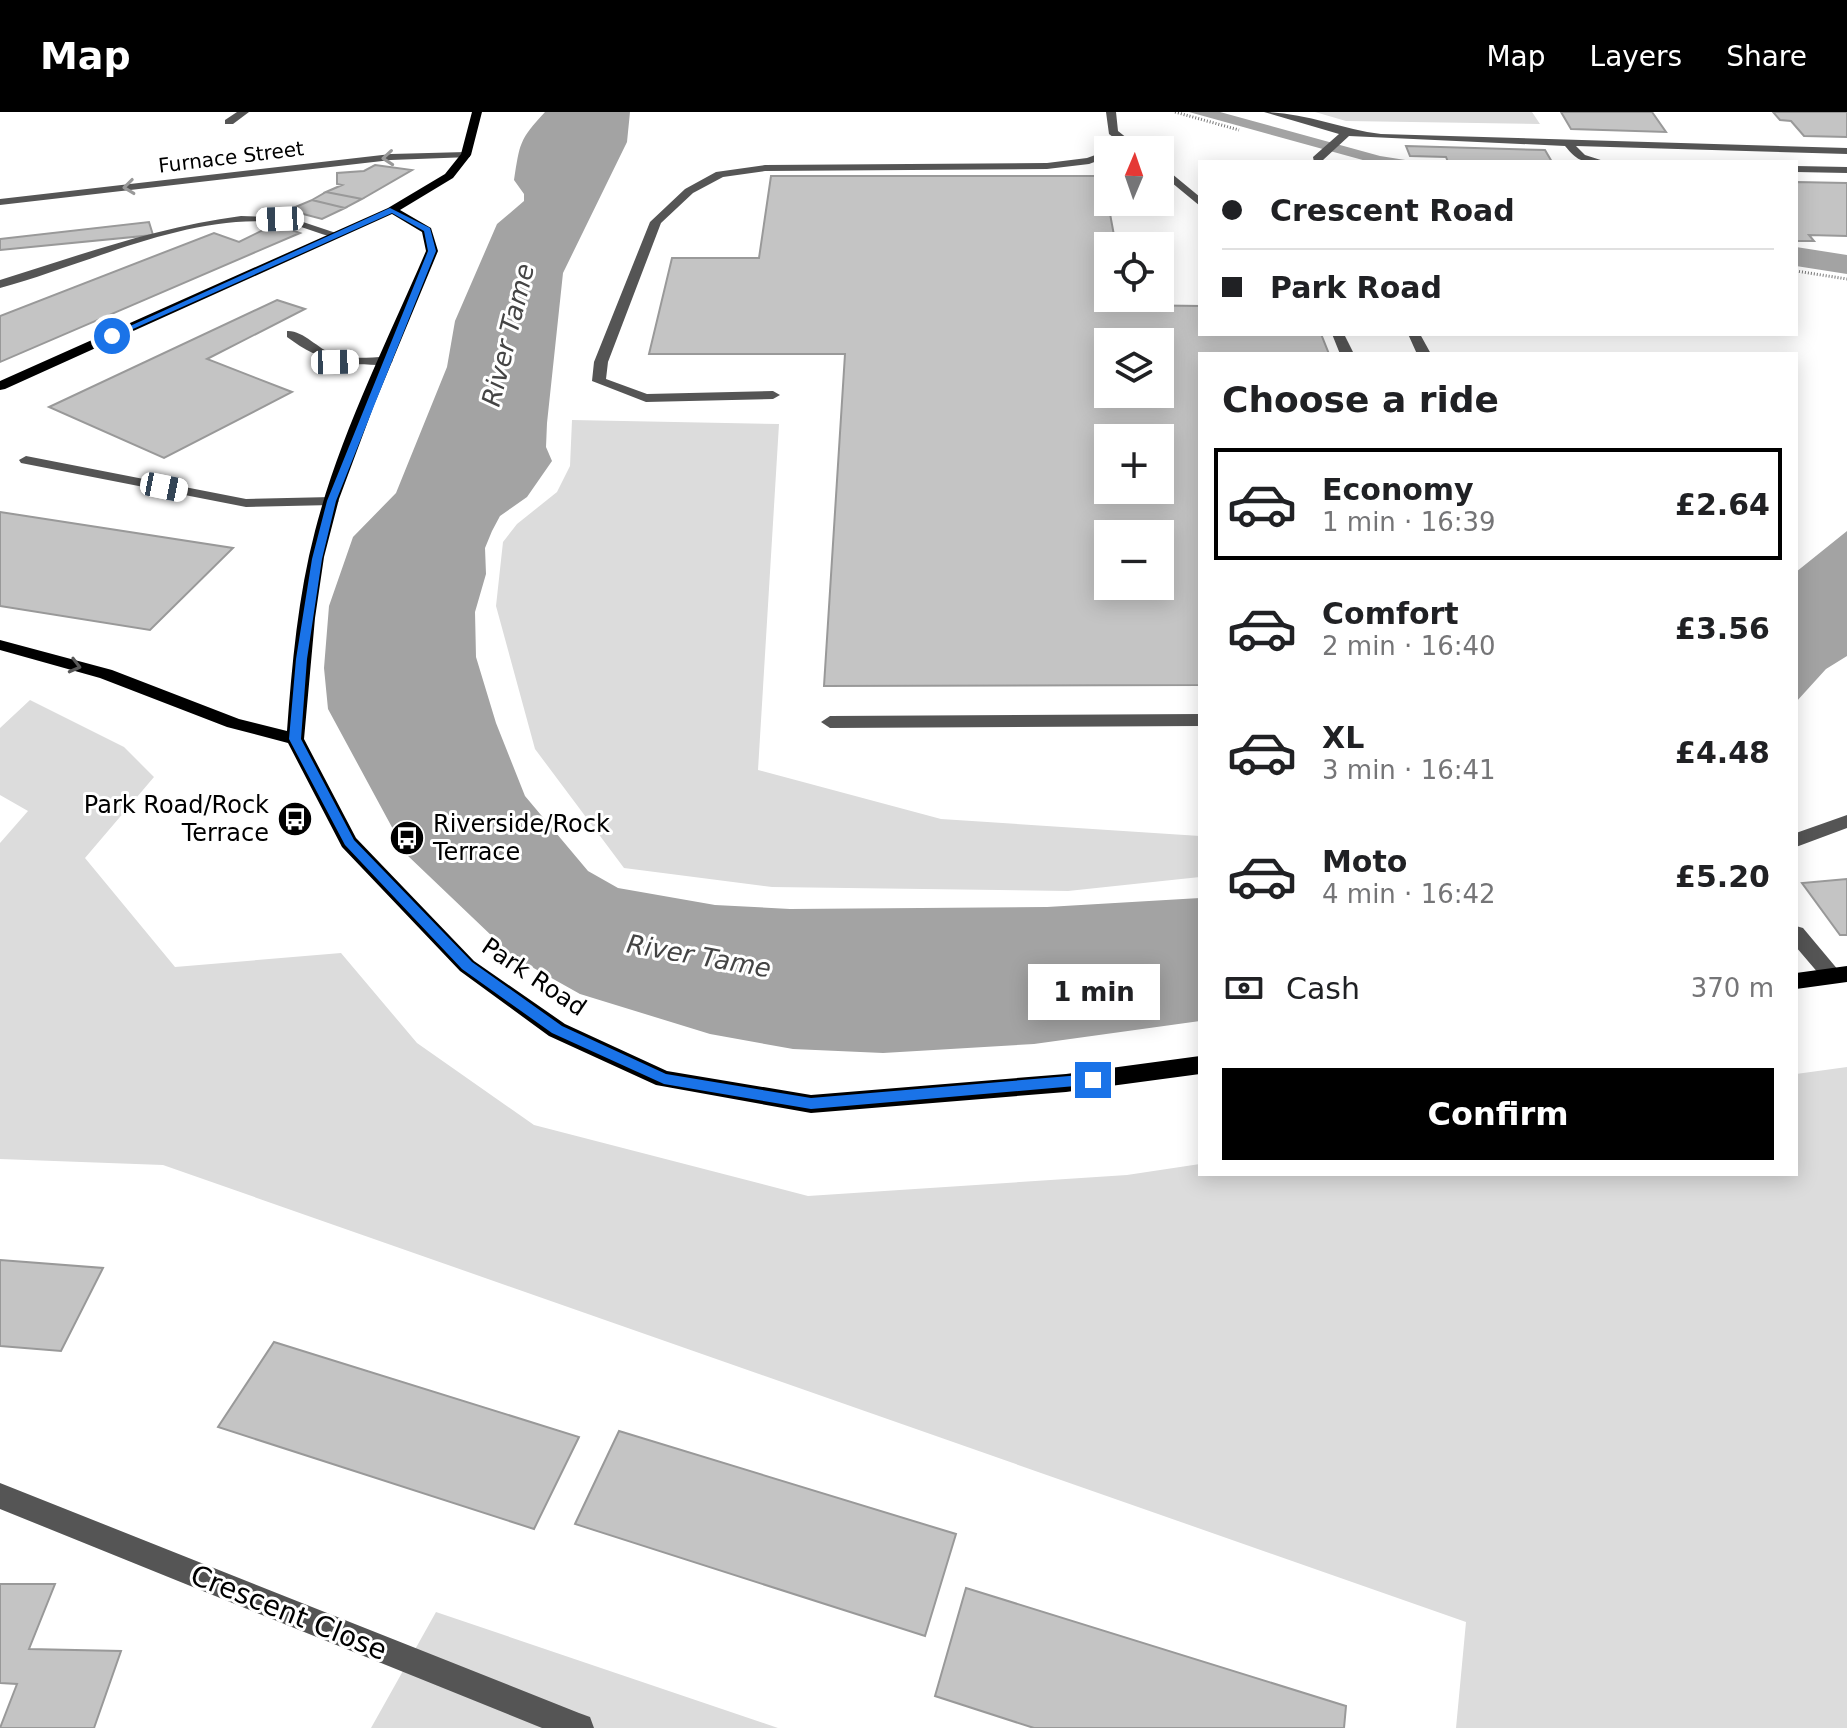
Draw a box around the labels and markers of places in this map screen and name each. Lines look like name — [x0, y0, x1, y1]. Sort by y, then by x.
place label: Park Road/Rock Terrace — [84, 791, 269, 847]
bus stop icon: Park Road/Rock Terrace — [276, 800, 314, 838]
place label: Riverside/Rock Terrace — [432, 810, 610, 866]
bus stop icon: Riverside/Rock Terrace — [388, 819, 426, 857]

